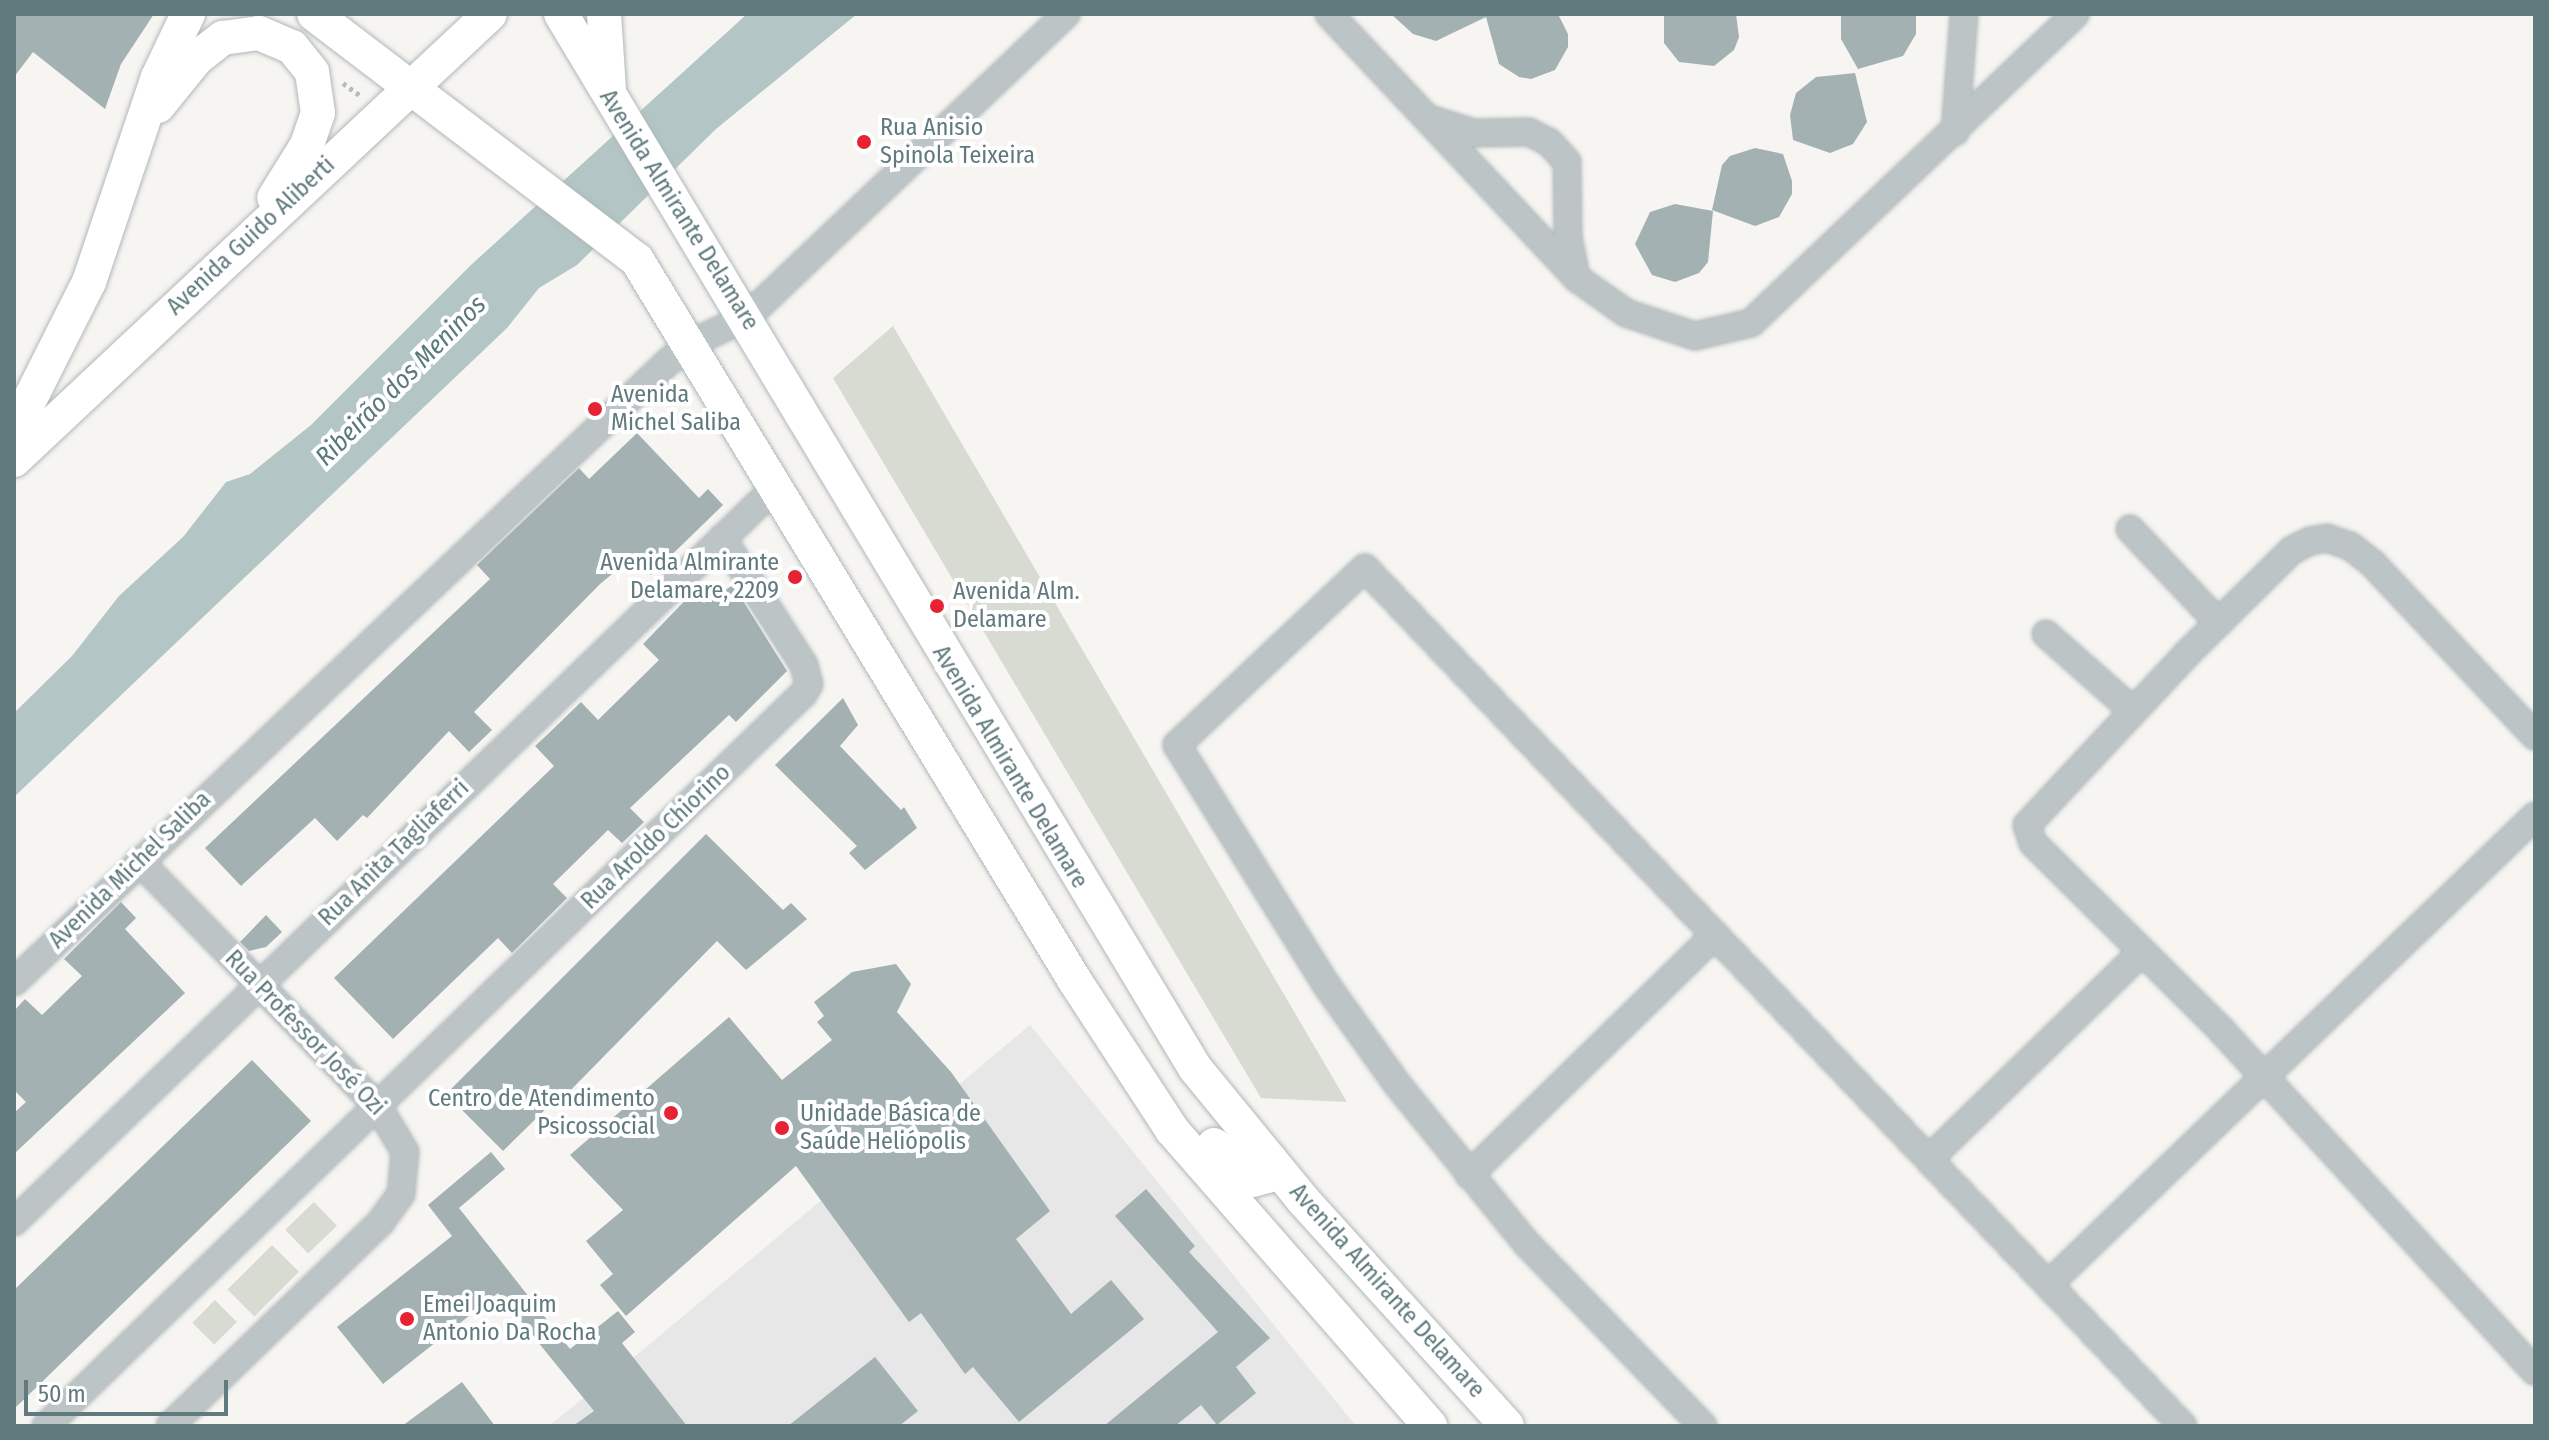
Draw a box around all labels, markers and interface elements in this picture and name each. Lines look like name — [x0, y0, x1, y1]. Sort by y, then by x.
street label: Avenida Almirante Delamare — [593, 84, 765, 336]
place label: Rua Anisio Spinola Teixeira — [880, 114, 1035, 170]
marker: Rua Anisio Spinola Teixeira — [855, 133, 873, 151]
street label: Avenida Guido Aliberti — [161, 151, 341, 321]
water label: Ribeirão dos Meninos — [309, 289, 493, 473]
place label: Avenida Michel Saliba — [611, 381, 741, 437]
marker: Avenida Michel Saliba — [586, 400, 604, 418]
place label: Avenida Almirante Delamare, 2209 — [600, 549, 779, 605]
marker: Avenida Almirante Delamare, 2209 — [786, 568, 804, 586]
place label: Avenida Alm. Delamare — [953, 578, 1080, 634]
marker: Avenida Alm. Delamare — [928, 597, 946, 615]
street label: Avenida Almirante Delamare — [926, 640, 1094, 894]
street label: Rua Aroldo Chiorino — [575, 758, 737, 916]
street label: Rua Anita Tagliaferri — [313, 774, 475, 932]
street label: Avenida Michel Saliba — [43, 785, 217, 955]
street label: Rua Professor José Ozi — [219, 944, 391, 1122]
place label: Centro de Atendimento Psicossocial — [428, 1085, 655, 1141]
place label: Unidade Básica de Saúde Heliópolis — [800, 1100, 981, 1156]
marker: Centro de Atendimento Psicossocial — [662, 1104, 680, 1122]
marker: Unidade Básica de Saúde Heliópolis — [771, 1117, 793, 1139]
street label: Avenida Almirante Delamare — [1283, 1178, 1491, 1404]
place label: Emei Joaquim Antonio Da Rocha — [423, 1291, 596, 1347]
marker: Emei Joaquim Antonio Da Rocha — [398, 1310, 416, 1328]
scale bar — [28, 1364, 232, 1414]
text: 50 m — [38, 1380, 86, 1408]

